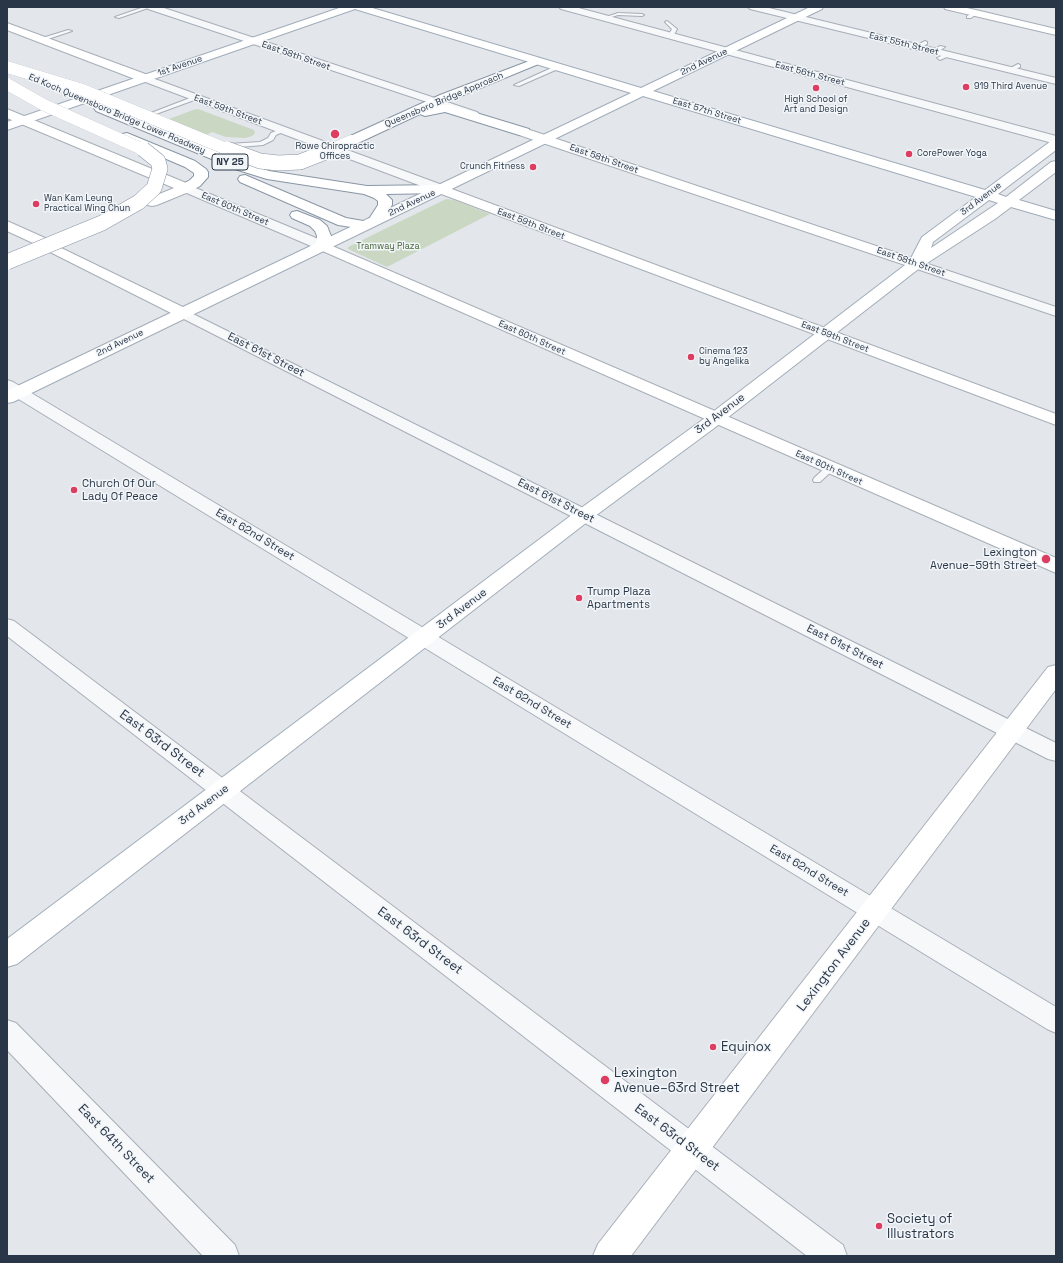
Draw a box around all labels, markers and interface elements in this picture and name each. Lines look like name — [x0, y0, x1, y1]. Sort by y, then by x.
street label: East 55th Street — [868, 30, 940, 58]
street label: East 58th Street — [260, 39, 332, 73]
street label: 2nd Avenue — [679, 46, 729, 78]
street label: 1st Avenue — [156, 53, 204, 79]
street label: East 56th Street — [774, 60, 846, 88]
street label: Queensboro Bridge Approach — [383, 70, 505, 130]
street label: Ed Koch Queensboro Bridge Lower Roadway — [27, 72, 207, 156]
marker: 919 Third Avenue — [961, 82, 971, 92]
place label: 919 Third Avenue — [974, 82, 1047, 92]
marker: High School of Art and Design — [811, 83, 821, 93]
street label: East 59th Street — [192, 93, 264, 127]
street label: East 57th Street — [671, 95, 743, 127]
place label: High School of Art and Design — [784, 95, 848, 116]
marker: Rowe Chiropractic Offices — [329, 128, 341, 140]
place label: Rowe Chiropractic Offices — [295, 142, 375, 163]
street label: East 58th Street — [568, 142, 640, 176]
marker: CorePower Yoga — [904, 149, 914, 159]
place label: CorePower Yoga — [917, 149, 987, 159]
road number: NY 25 — [212, 154, 248, 170]
place label: Crunch Fitness — [460, 162, 525, 172]
marker: Crunch Fitness — [528, 162, 538, 172]
street label: 3rd Avenue — [958, 180, 1004, 218]
street label: 2nd Avenue — [387, 187, 437, 219]
street label: East 60th Street — [200, 190, 270, 228]
place label: Wan Kam Leung Practical Wing Chun — [44, 194, 130, 215]
marker: Wan Kam Leung Practical Wing Chun — [31, 199, 41, 209]
street label: East 59th Street — [496, 206, 566, 242]
park label: Tramway Plaza — [356, 242, 420, 252]
street label: East 58th Street — [875, 245, 947, 279]
street label: East 60th Street — [497, 318, 567, 358]
street label: East 59th Street — [800, 319, 870, 355]
street label: 2nd Avenue — [95, 327, 145, 359]
street label: East 61st Street — [225, 330, 307, 380]
place label: Cinema 123 by Angelika — [699, 347, 749, 368]
marker: Cinema 123 by Angelika — [686, 352, 696, 362]
street label: 3rd Avenue — [692, 391, 748, 437]
street label: East 60th Street — [794, 448, 864, 488]
street label: East 61st Street — [515, 476, 597, 526]
place label: Church Of Our Lady Of Peace — [82, 477, 158, 503]
marker: Church Of Our Lady Of Peace — [69, 485, 79, 495]
street label: East 62nd Street — [213, 506, 297, 564]
place label: Lexington Avenue–59th Street — [930, 546, 1037, 572]
marker: Lexington Avenue–59th Street — [1040, 553, 1052, 565]
place label: Trump Plaza Apartments — [587, 585, 651, 611]
street label: 3rd Avenue — [434, 586, 490, 632]
marker: Trump Plaza Apartments — [574, 593, 584, 603]
street label: East 61st Street — [804, 622, 886, 672]
street label: East 62nd Street — [490, 674, 574, 732]
street label: East 63rd Street — [116, 707, 208, 781]
street label: 3rd Avenue — [176, 782, 232, 828]
street label: East 62nd Street — [767, 842, 851, 900]
street label: East 63rd Street — [374, 904, 466, 978]
street label: Lexington Avenue — [794, 915, 874, 1015]
place label: Equinox — [721, 1039, 771, 1055]
marker: Equinox — [708, 1042, 718, 1052]
place label: Lexington Avenue–63rd Street — [614, 1065, 740, 1096]
marker: Lexington Avenue–63rd Street — [599, 1074, 611, 1086]
street label: East 64th Street — [74, 1101, 158, 1187]
street label: East 63rd Street — [631, 1101, 723, 1175]
place label: Society of Illustrators — [887, 1211, 954, 1242]
marker: Society of Illustrators — [874, 1221, 884, 1231]

